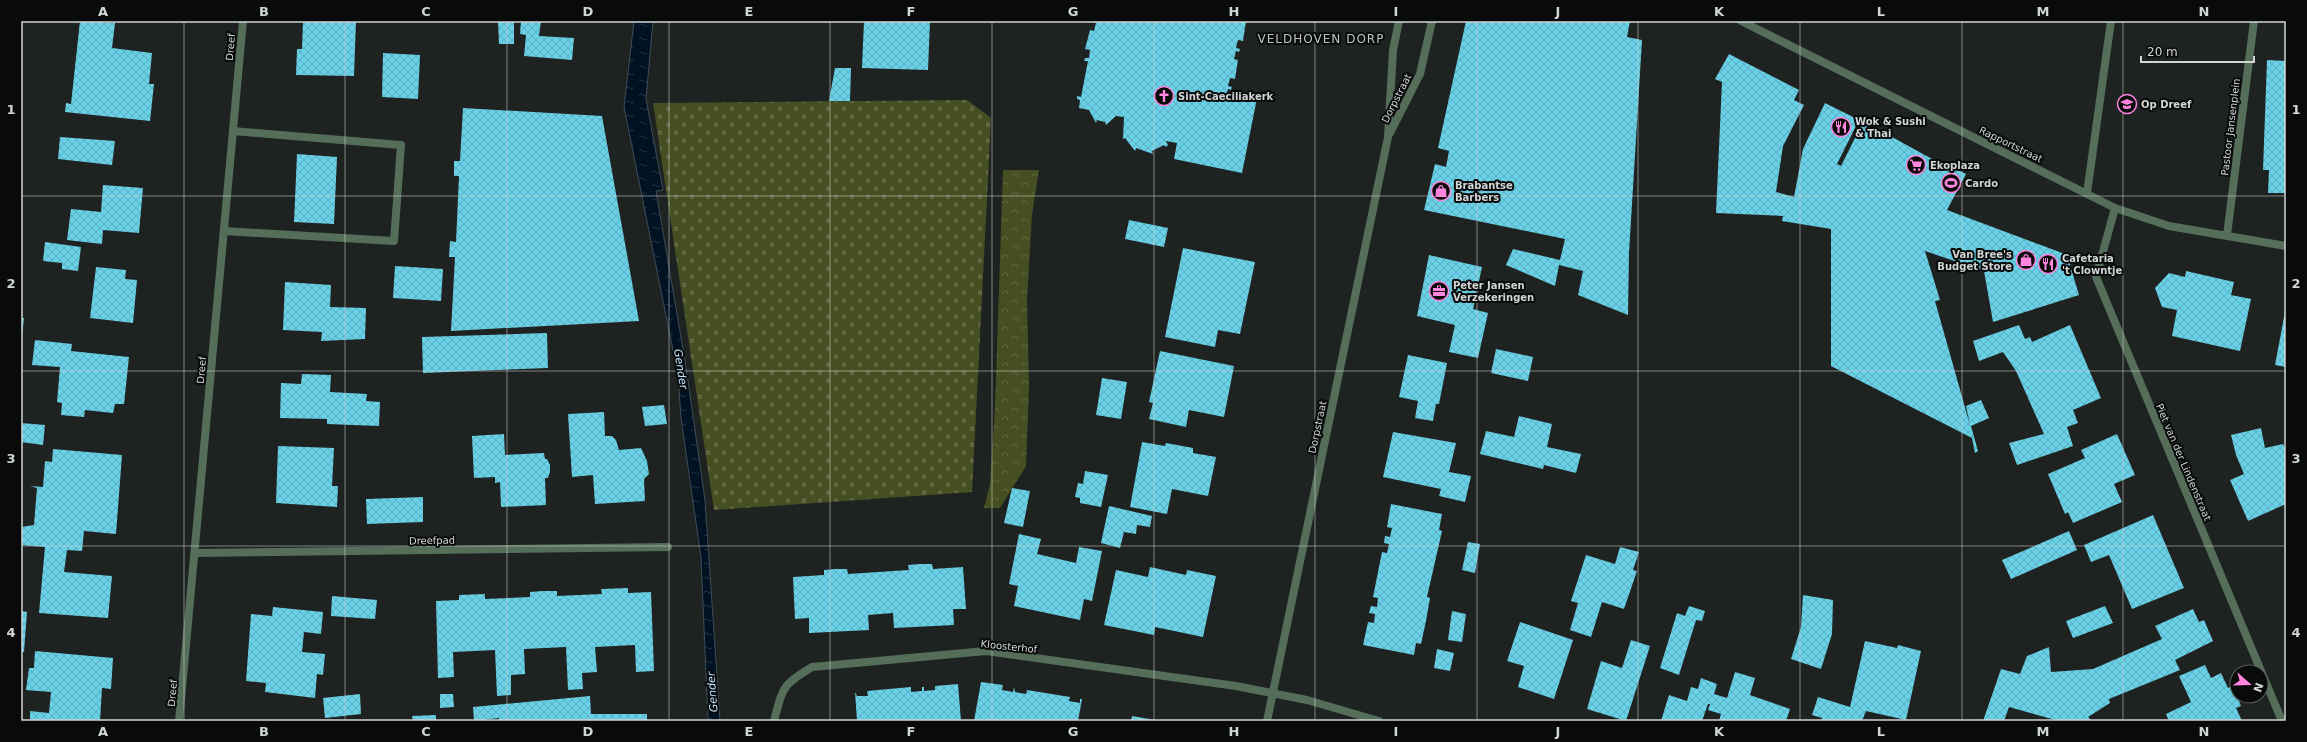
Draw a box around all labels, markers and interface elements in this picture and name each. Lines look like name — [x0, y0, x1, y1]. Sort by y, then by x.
text: A — [98, 4, 108, 19]
text: B — [259, 4, 269, 19]
text: C — [421, 4, 431, 19]
text: D — [583, 4, 594, 19]
text: E — [745, 4, 753, 19]
text: F — [907, 4, 915, 19]
text: G — [1068, 4, 1078, 19]
text: H — [1229, 4, 1239, 19]
text: I — [1394, 4, 1398, 19]
text: J — [1555, 4, 1560, 19]
text: K — [1714, 4, 1725, 19]
text: L — [1877, 4, 1885, 19]
text: M — [2037, 4, 2049, 19]
text: N — [2199, 4, 2209, 19]
street label: Dreef — [224, 32, 237, 61]
district label: VELDHOVEN DORP — [1258, 32, 1384, 46]
scale bar — [2141, 38, 2254, 64]
text: 20 m — [2147, 45, 2178, 59]
street label: Dorpstraat — [1379, 72, 1414, 125]
street label: Pastoor Jansenplein — [2219, 78, 2242, 176]
church icon: Sint-Caeciliakerk — [1153, 85, 1175, 107]
place label: Sint-Caeciliakerk — [1178, 91, 1274, 102]
school or university icon: Op Dreef — [2116, 93, 2138, 115]
place label: Op Dreef — [2141, 99, 2192, 110]
text: 1 — [6, 102, 16, 117]
text: 1 — [2291, 102, 2301, 117]
restaurant icon: Wok & Sushi & Thai — [1830, 116, 1852, 138]
place label: Wok & Sushi & Thai — [1855, 116, 1926, 139]
street label: Rapportstraat — [1977, 124, 2044, 165]
supermarket icon: Ekoplaza — [1905, 154, 1927, 176]
place label: Ekoplaza — [1930, 160, 1980, 171]
sports icon: Cardo — [1940, 172, 1962, 194]
place label: Cardo — [1965, 178, 1998, 189]
shop icon: Brabantse Barbers — [1430, 180, 1452, 202]
place label: Brabantse Barbers — [1455, 180, 1513, 203]
place label: Van Bree's Budget Store — [1937, 249, 2012, 272]
shop icon: Van Bree's Budget Store — [2015, 249, 2037, 271]
restaurant icon: Cafetaria 't Clowntje — [2037, 253, 2059, 275]
place label: Cafetaria 't Clowntje — [2062, 253, 2123, 276]
text: 2 — [6, 276, 16, 291]
text: 2 — [2291, 276, 2301, 291]
office icon: Peter Jansen Verzekeringen — [1428, 280, 1450, 302]
place label: Peter Jansen Verzekeringen — [1453, 280, 1534, 303]
water label: Gender — [671, 348, 690, 392]
street label: Dreef — [195, 355, 208, 384]
street label: Dorpstraat — [1307, 400, 1328, 455]
street label: Piet van der Lindenstraat — [2154, 402, 2213, 522]
text: 3 — [6, 451, 16, 466]
text: 3 — [2291, 451, 2301, 466]
street label: Dreefpad — [409, 535, 455, 546]
text: 4 — [6, 625, 16, 640]
text: 4 — [2291, 625, 2301, 640]
street label: Kloosterhof — [980, 638, 1038, 655]
north arrow — [2229, 664, 2269, 704]
water label: Gender — [704, 670, 720, 713]
street label: Dreef — [166, 678, 179, 707]
text: N — [2250, 681, 2266, 694]
text: A — [98, 724, 108, 739]
text: B — [259, 724, 269, 739]
text: C — [421, 724, 431, 739]
text: D — [583, 724, 594, 739]
text: E — [745, 724, 753, 739]
text: F — [907, 724, 915, 739]
text: G — [1068, 724, 1078, 739]
text: H — [1229, 724, 1239, 739]
text: I — [1394, 724, 1398, 739]
text: J — [1555, 724, 1560, 739]
text: K — [1714, 724, 1725, 739]
text: L — [1877, 724, 1885, 739]
text: M — [2037, 724, 2049, 739]
text: N — [2199, 724, 2209, 739]

